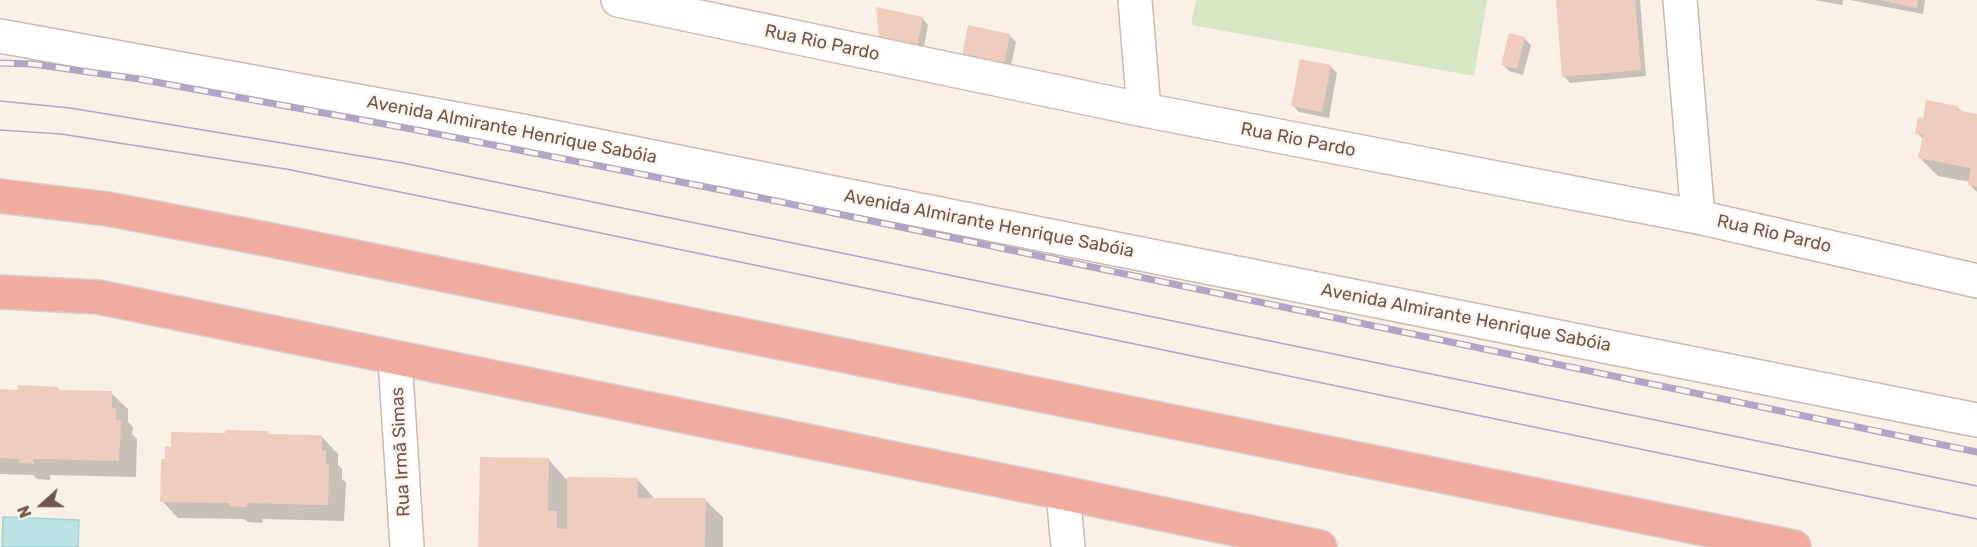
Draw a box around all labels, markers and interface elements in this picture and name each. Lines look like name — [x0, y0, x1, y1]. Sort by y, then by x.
street label: Rua Rio Pardo — [763, 20, 881, 66]
street label: Avenida Almirante Henrique Sabóia — [365, 91, 659, 169]
street label: Rua Rio Pardo — [1239, 118, 1357, 162]
street label: Avenida Almirante Henrique Sabóia — [842, 185, 1136, 263]
street label: Rua Rio Pardo — [1715, 210, 1833, 258]
street label: Avenida Almirante Henrique Sabóia — [1319, 279, 1613, 357]
street label: Rua Irmã Simas — [387, 387, 415, 517]
north arrow — [12, 475, 72, 535]
text: N — [14, 503, 36, 520]

